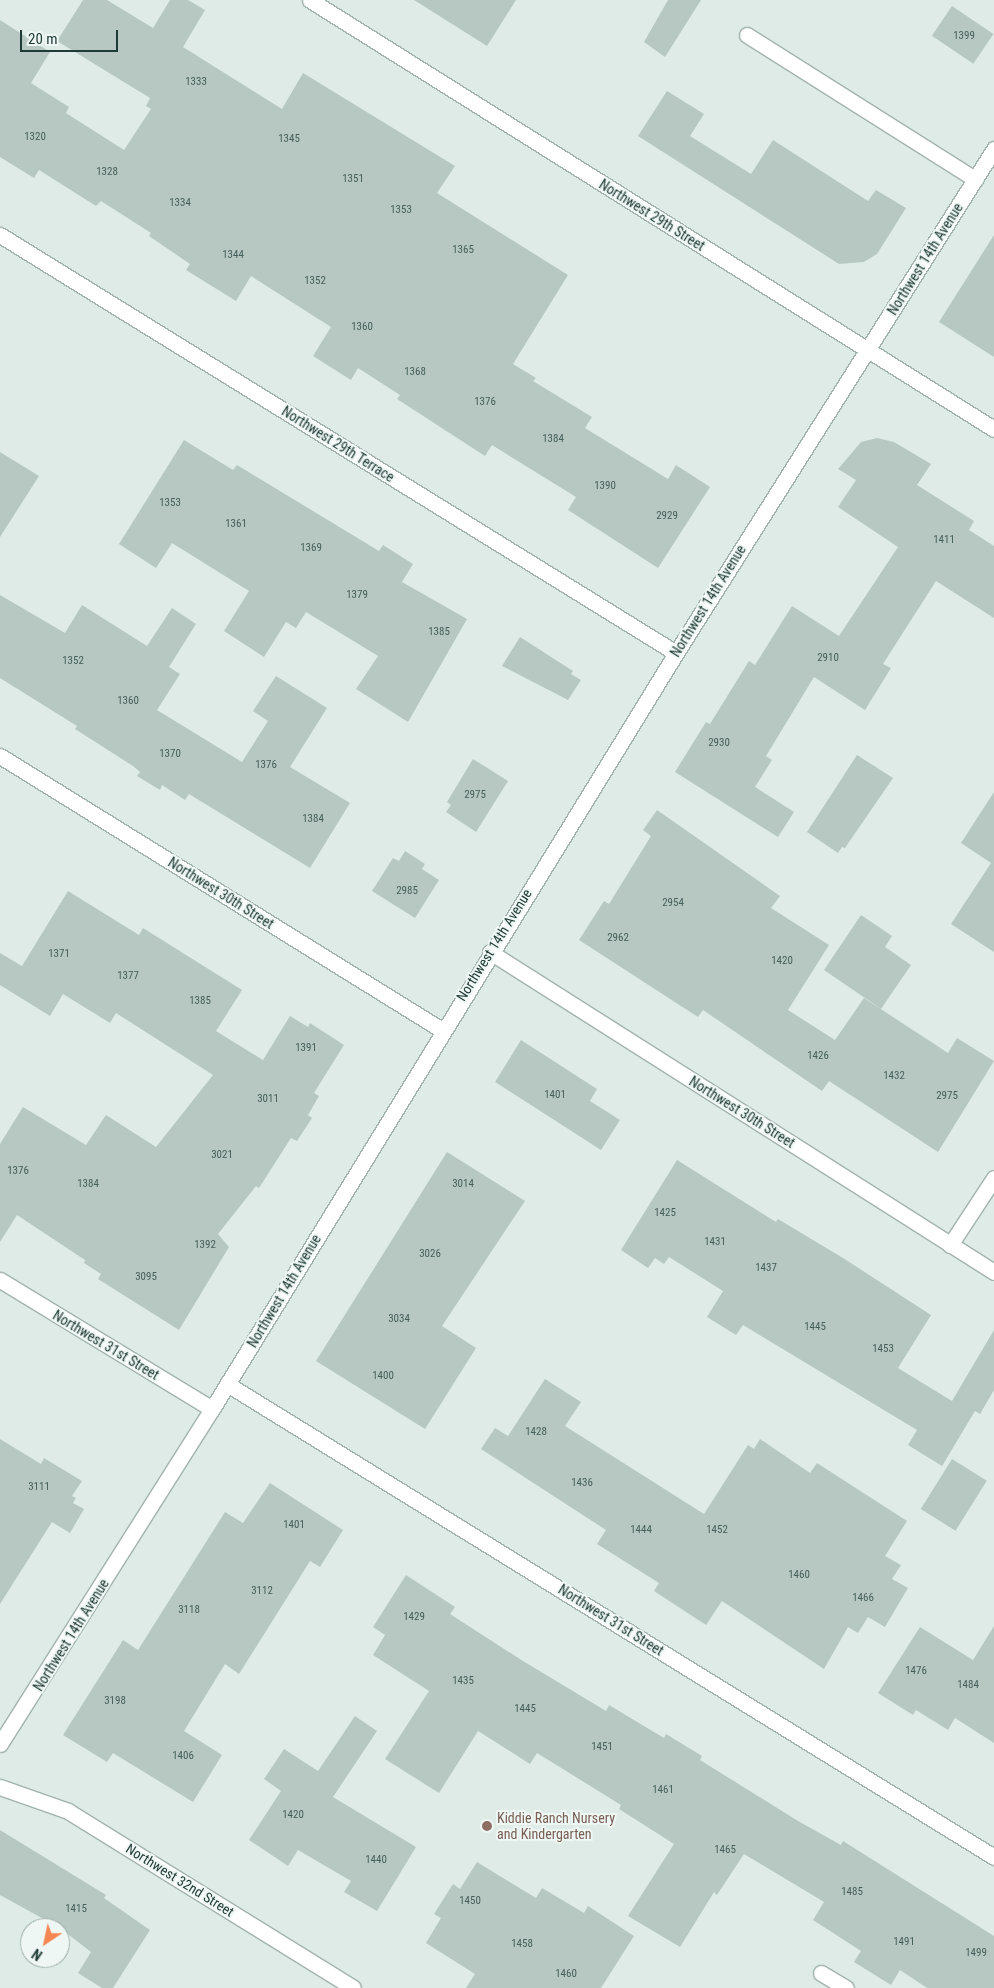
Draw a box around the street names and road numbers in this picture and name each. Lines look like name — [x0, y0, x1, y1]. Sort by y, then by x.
street label: Northwest 29th Street — [596, 176, 708, 254]
street label: Northwest 14th Avenue — [884, 200, 966, 318]
street label: Northwest 29th Terrace — [279, 403, 397, 485]
street label: Northwest 14th Avenue — [667, 542, 749, 660]
street label: Northwest 30th Street — [165, 854, 277, 932]
street label: Northwest 14th Avenue — [453, 886, 535, 1004]
street label: Northwest 30th Street — [686, 1073, 798, 1151]
street label: Northwest 14th Avenue — [244, 1231, 324, 1351]
street label: Northwest 31st Street — [50, 1307, 162, 1383]
street label: Northwest 14th Avenue — [30, 1576, 112, 1694]
street label: Northwest 31st Street — [555, 1581, 667, 1659]
street label: Northwest 32nd Street — [123, 1840, 237, 1920]

